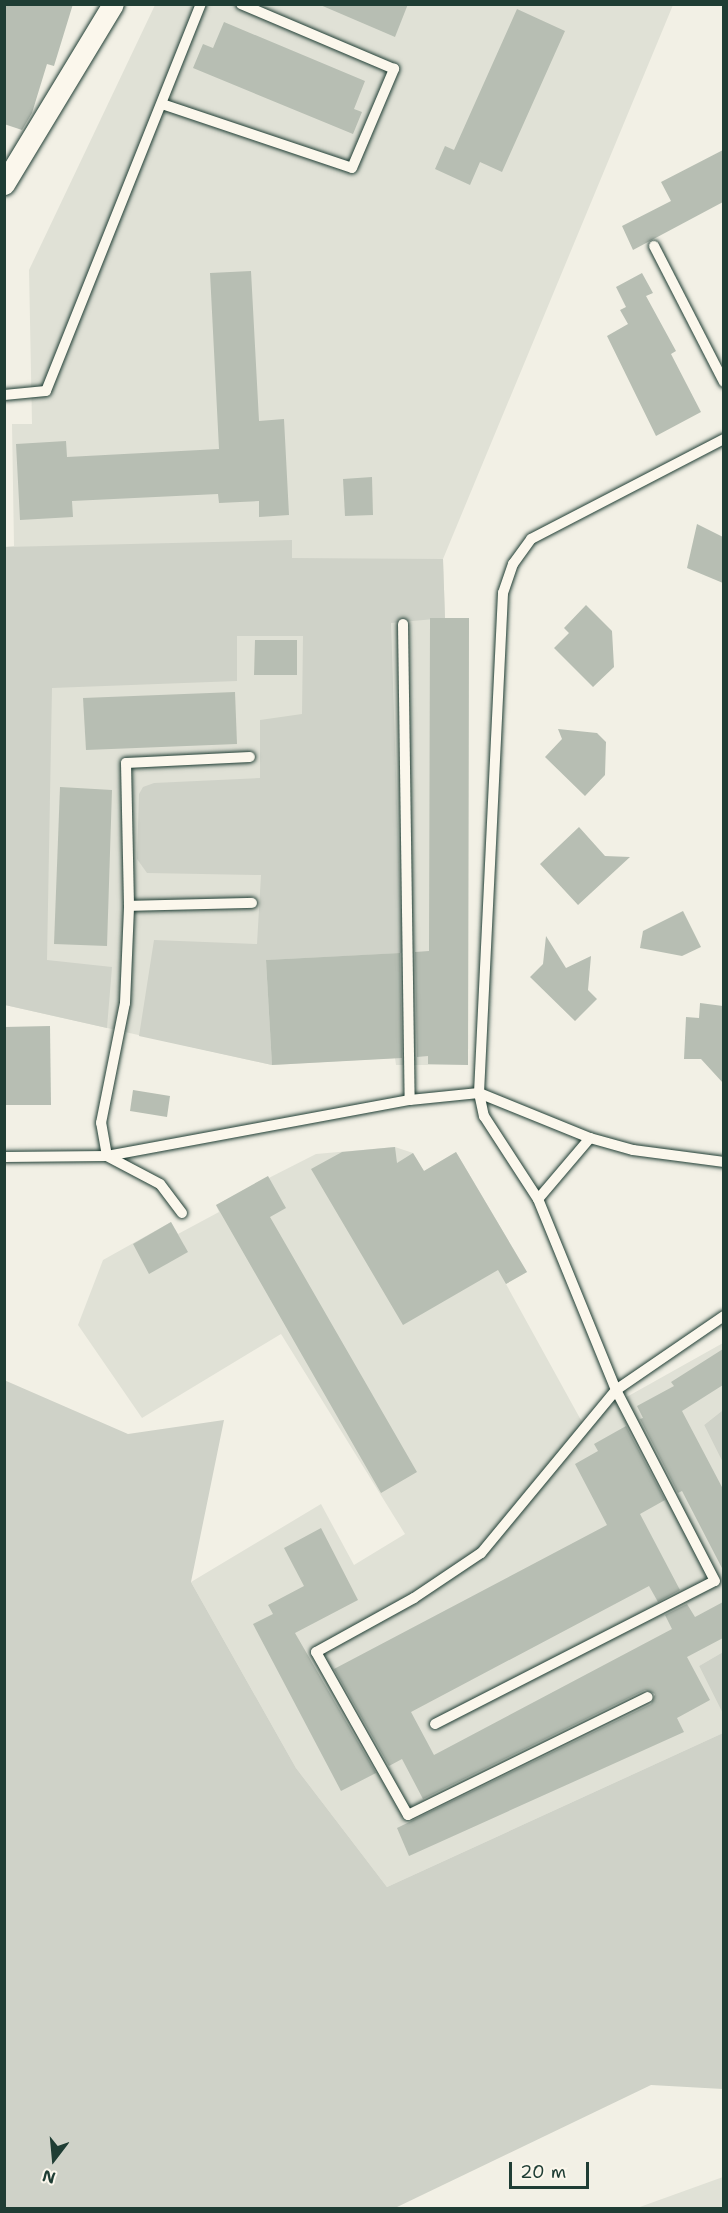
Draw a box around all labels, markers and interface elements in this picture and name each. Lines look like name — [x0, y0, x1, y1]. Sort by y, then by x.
north arrow — [24, 2129, 84, 2189]
scale bar — [512, 2150, 592, 2188]
text: 20 m — [520, 2160, 566, 2184]
text: N — [40, 2165, 58, 2189]

